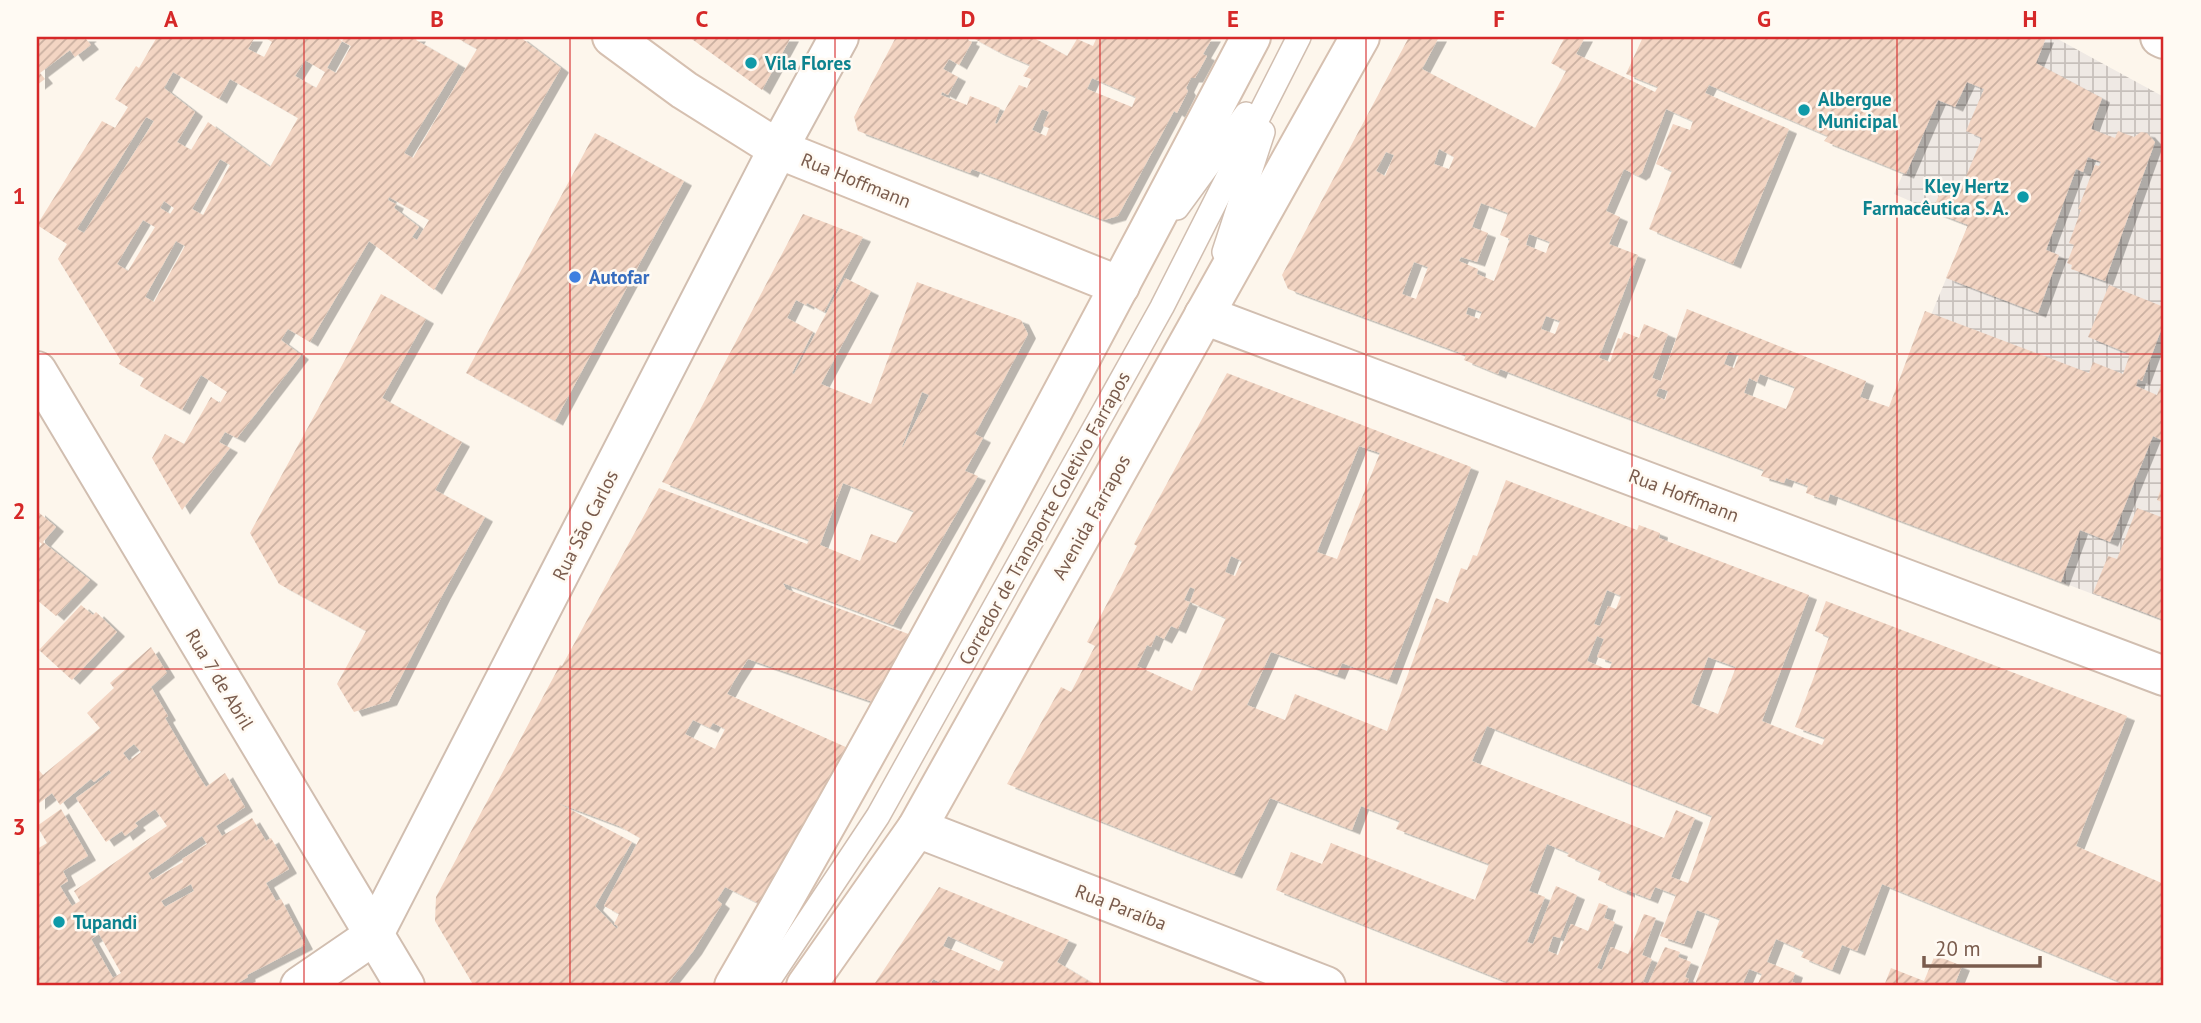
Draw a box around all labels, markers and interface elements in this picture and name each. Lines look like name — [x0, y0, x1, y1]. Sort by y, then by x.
text: A — [164, 4, 178, 33]
text: B — [430, 4, 444, 33]
text: C — [696, 4, 709, 33]
text: D — [961, 4, 975, 33]
text: E — [1227, 4, 1239, 33]
text: F — [1493, 4, 1505, 33]
text: G — [1757, 4, 1771, 33]
text: H — [2023, 4, 2037, 33]
place label: Vila Flores — [764, 51, 851, 75]
marker: Vila Flores — [743, 55, 759, 71]
place label: Albergue Municipal — [1818, 87, 1898, 133]
marker: Albergue Municipal — [1796, 102, 1812, 118]
street label: Rua Hoffmann — [798, 147, 914, 213]
place label: Kley Hertz Farmacêutica S. A. — [1863, 174, 2009, 220]
text: 1 — [12, 181, 26, 210]
marker: Kley Hertz Farmacêutica S. A. — [2015, 189, 2031, 205]
place label: Autofar — [589, 265, 650, 289]
marker: Autofar — [567, 269, 583, 285]
street label: Corredor de Transporte Coletivo Farrapos — [953, 367, 1135, 669]
street label: Avenida Farrapos — [1047, 450, 1135, 584]
street label: Rua Hoffmann — [1625, 463, 1743, 527]
street label: Rua São Carlos — [547, 466, 623, 584]
text: 2 — [12, 496, 26, 525]
street label: Rua 7 de Abril — [181, 624, 260, 734]
text: 3 — [12, 812, 26, 841]
street label: Rua Paraíba — [1072, 879, 1170, 935]
place label: Tupandi — [73, 910, 137, 934]
marker: Tupandi — [51, 914, 67, 930]
scale bar — [1924, 925, 2040, 969]
text: 20 m — [1935, 935, 1981, 962]

